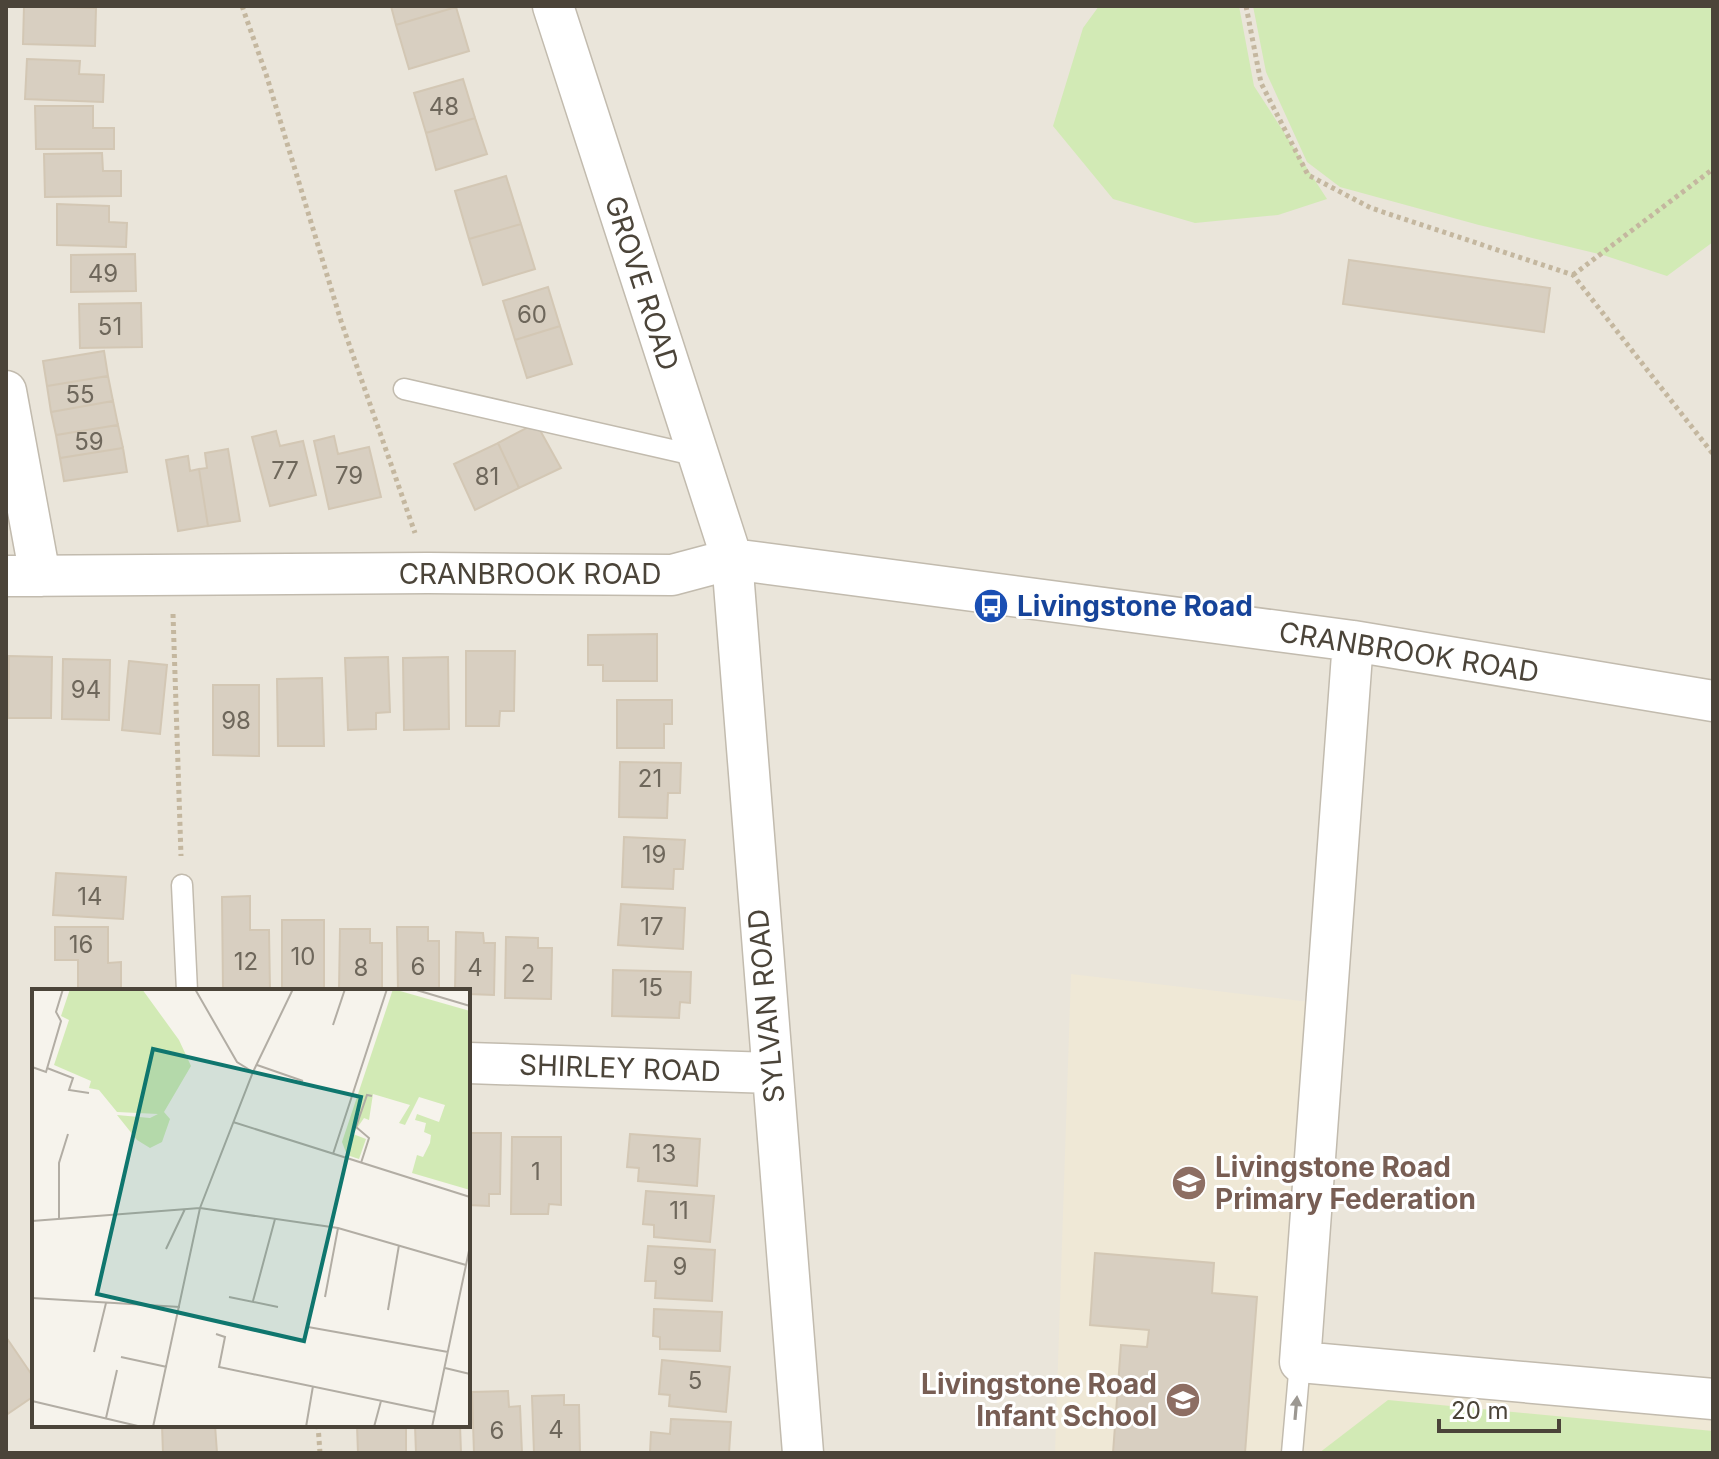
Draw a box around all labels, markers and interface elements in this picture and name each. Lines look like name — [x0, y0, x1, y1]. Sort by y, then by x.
house number: 48 — [429, 92, 459, 121]
street label: GROVE ROAD — [598, 191, 686, 375]
house number: 49 — [88, 259, 118, 288]
house number: 60 — [517, 300, 547, 329]
house number: 51 — [98, 312, 122, 341]
house number: 55 — [65, 380, 95, 409]
house number: 59 — [74, 427, 104, 456]
house number: 77 — [271, 456, 299, 485]
house number: 79 — [335, 461, 363, 490]
house number: 81 — [475, 462, 499, 491]
street label: CRANBROOK ROAD — [399, 557, 661, 591]
bus stop icon: Livingstone Road — [972, 587, 1010, 625]
place label: Livingstone Road — [1017, 589, 1253, 623]
street label: CRANBROOK ROAD — [1277, 615, 1541, 689]
house number: 94 — [71, 675, 101, 704]
house number: 98 — [221, 706, 251, 735]
house number: 21 — [638, 764, 662, 793]
house number: 19 — [642, 840, 666, 869]
house number: 14 — [77, 882, 103, 911]
street label: SYLVAN ROAD — [741, 908, 791, 1104]
house number: 17 — [640, 912, 664, 941]
house number: 16 — [69, 930, 93, 959]
house number: 10 — [291, 942, 315, 971]
house number: 12 — [234, 947, 258, 976]
house number: 6 — [411, 952, 425, 981]
house number: 8 — [354, 953, 368, 982]
house number: 4 — [467, 953, 483, 982]
house number: 2 — [521, 959, 535, 988]
house number: 15 — [639, 973, 663, 1002]
inset map — [32, 989, 470, 1427]
street label: SHIRLEY ROAD — [519, 1047, 721, 1089]
house number: 13 — [652, 1139, 676, 1168]
place label: Livingstone Road Primary Federation — [1215, 1150, 1476, 1216]
house number: 1 — [531, 1157, 541, 1186]
school or university icon: Livingstone Road Primary Federation — [1170, 1164, 1208, 1202]
house number: 11 — [669, 1196, 689, 1225]
house number: 9 — [673, 1252, 687, 1281]
house number: 5 — [688, 1366, 702, 1395]
place label: Livingstone Road Infant School — [921, 1367, 1157, 1433]
school or university icon: Livingstone Road Infant School — [1164, 1381, 1202, 1419]
scale bar — [1439, 1383, 1559, 1433]
one-way arrow — [1290, 1395, 1303, 1420]
text: 20 m — [1451, 1396, 1509, 1425]
house number: 4 — [548, 1415, 564, 1444]
house number: 6 — [490, 1416, 504, 1445]

